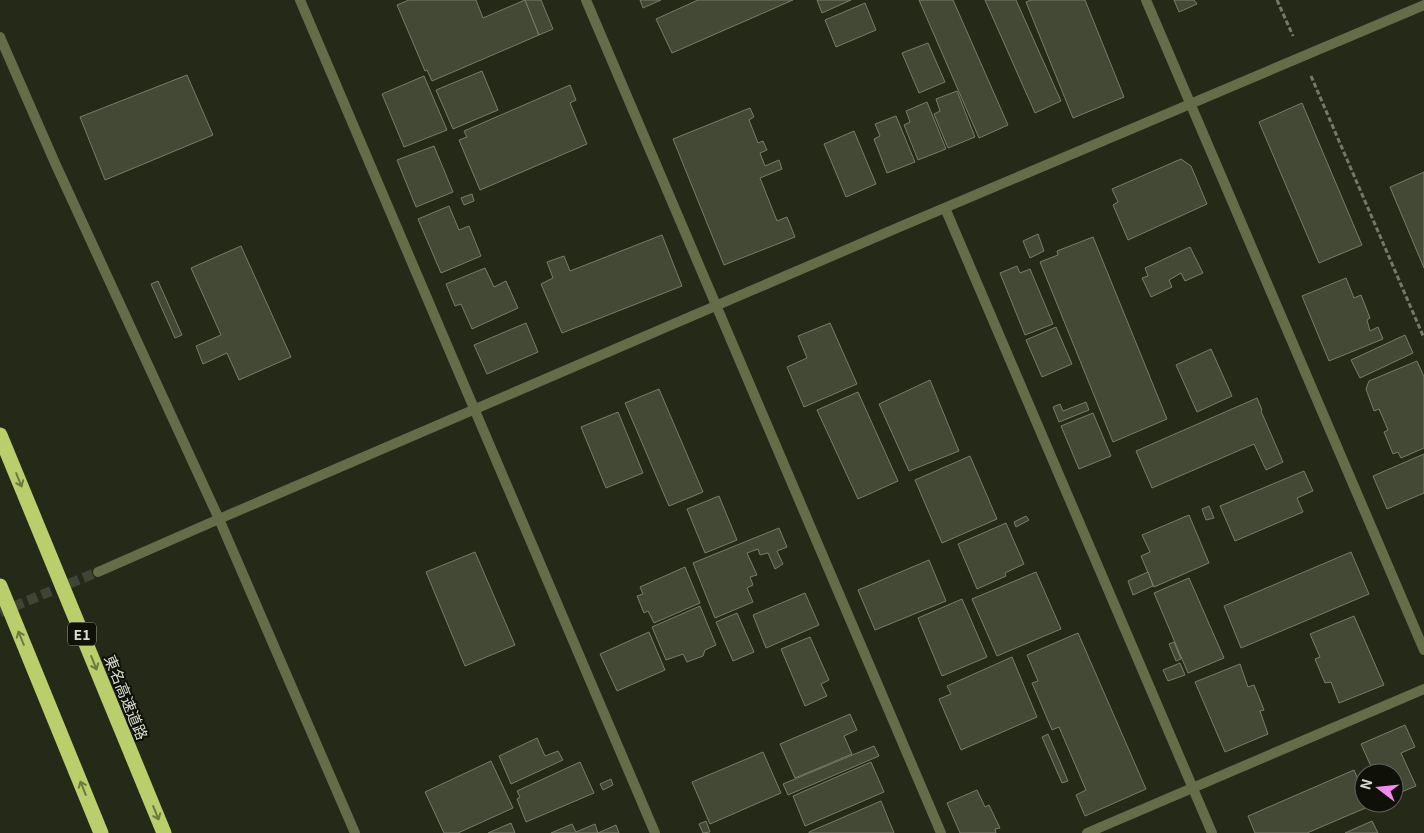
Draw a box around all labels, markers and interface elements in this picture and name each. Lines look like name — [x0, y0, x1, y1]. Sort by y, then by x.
one-way arrow — [14, 472, 24, 487]
road number: E1 — [68, 622, 96, 646]
one-way arrow — [16, 630, 25, 646]
street label: 東名高速道路 — [100, 651, 154, 743]
one-way arrow — [89, 655, 99, 670]
north arrow — [1354, 763, 1404, 813]
text: N — [1354, 776, 1377, 792]
one-way arrow — [78, 781, 87, 796]
one-way arrow — [151, 805, 161, 820]

